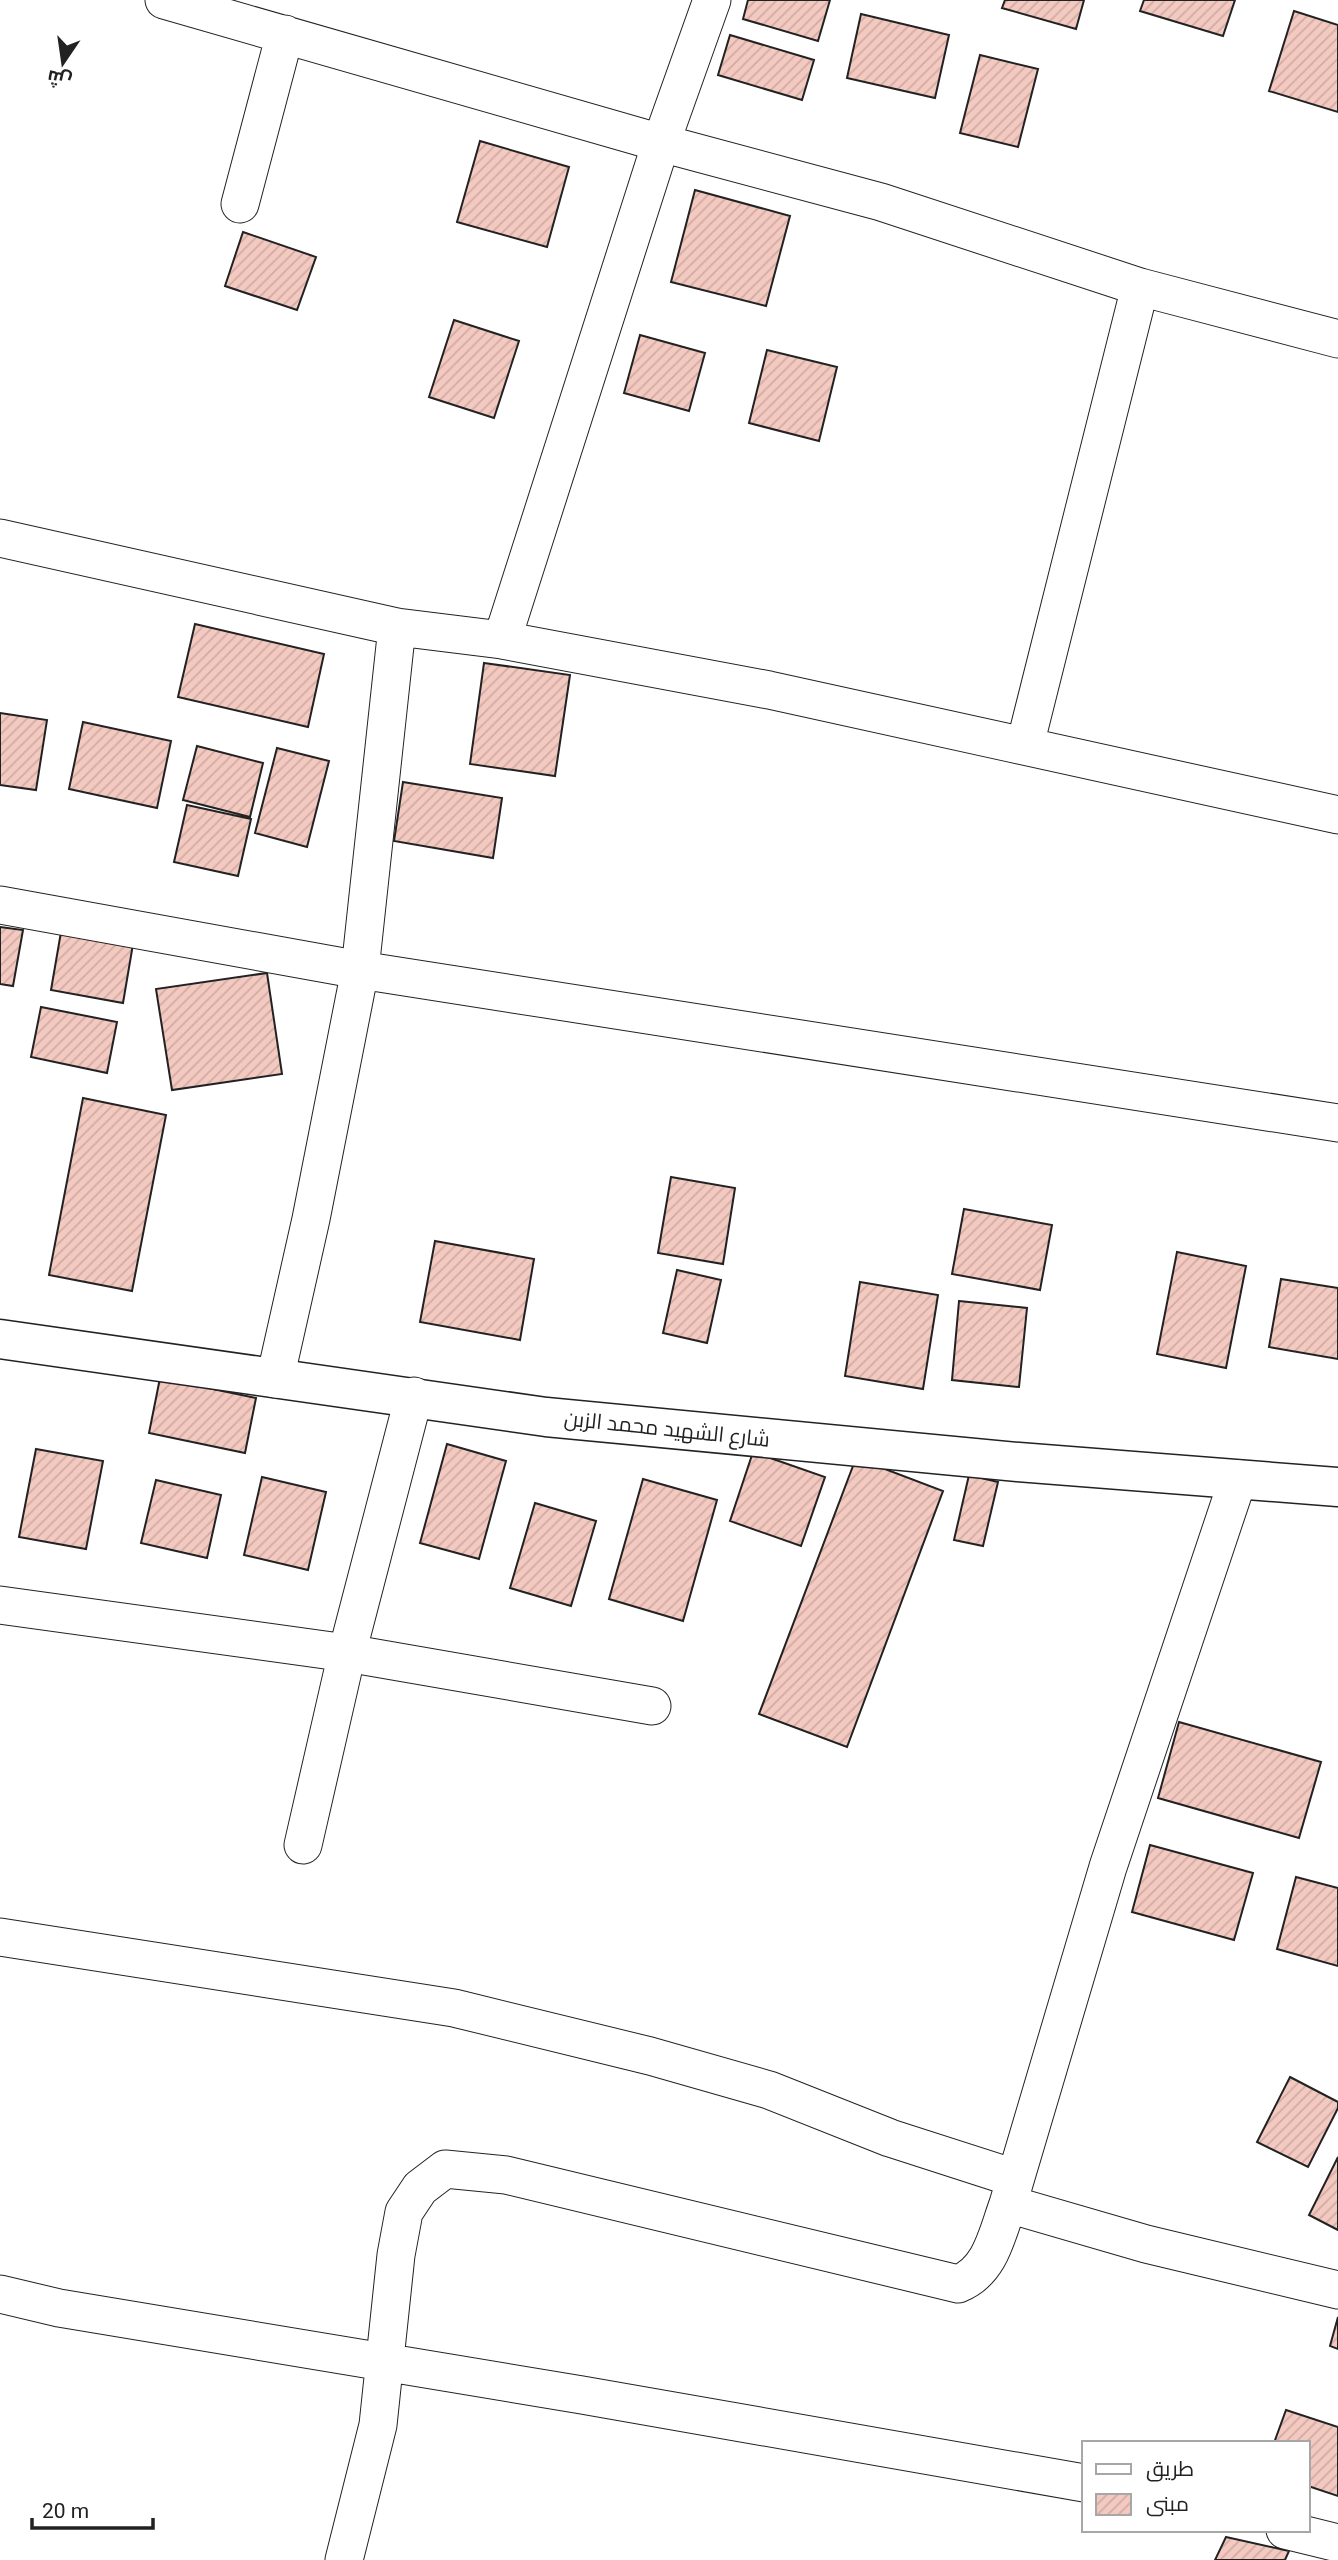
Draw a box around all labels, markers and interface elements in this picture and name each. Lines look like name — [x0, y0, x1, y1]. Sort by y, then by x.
north arrow — [28, 28, 98, 98]
text: ش — [45, 65, 74, 93]
street label: شارع الشهيد محمد الزبن — [563, 1406, 771, 1454]
legend — [1082, 2441, 1310, 2532]
text: طريق — [1146, 2457, 1194, 2482]
scale bar — [32, 2486, 152, 2530]
text: مبنى — [1146, 2492, 1189, 2517]
text: 20 m — [42, 2499, 89, 2523]

